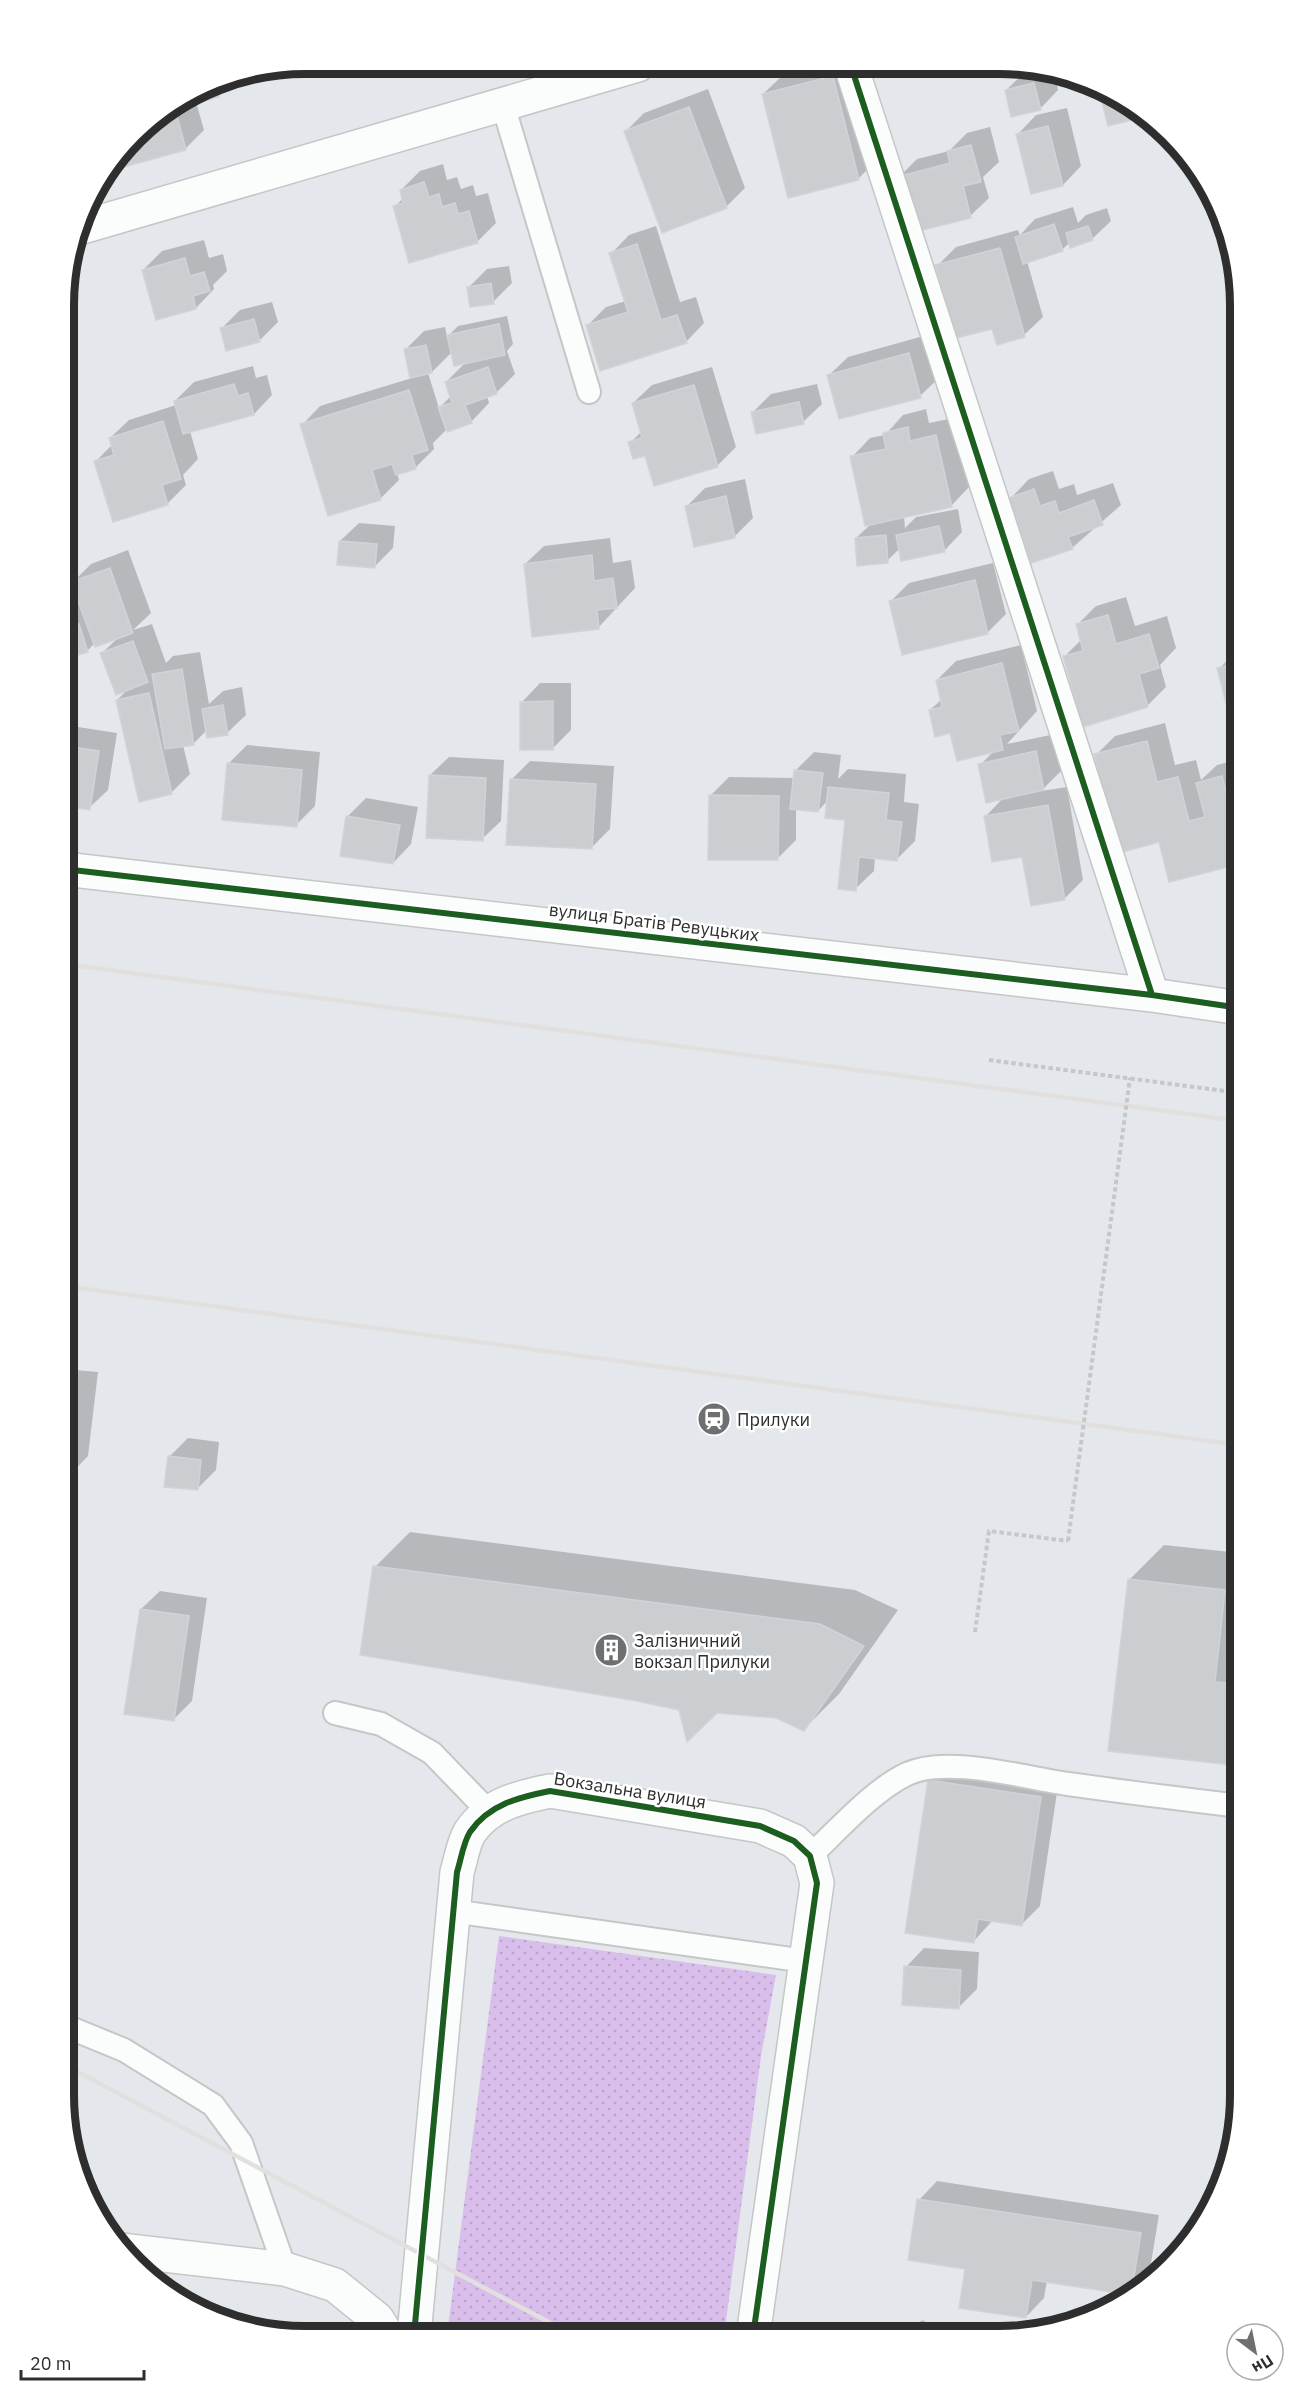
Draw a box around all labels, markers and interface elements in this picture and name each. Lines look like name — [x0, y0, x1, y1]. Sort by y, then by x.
street label: вулиця Братів Ревуцьких — [548, 898, 760, 946]
station icon: Прилуки — [696, 1401, 732, 1437]
place label: Прилуки — [737, 1408, 810, 1431]
place label: Залізничний вокзал Прилуки — [634, 1629, 770, 1673]
building icon: Залізничний вокзал Прилуки — [593, 1632, 629, 1668]
street label: Вокзальна вулиця — [552, 1767, 708, 1813]
north arrow — [1225, 2322, 1285, 2382]
scale bar — [21, 2343, 144, 2381]
text: Пн — [1249, 2351, 1277, 2379]
text: 20 m — [30, 2352, 72, 2375]

